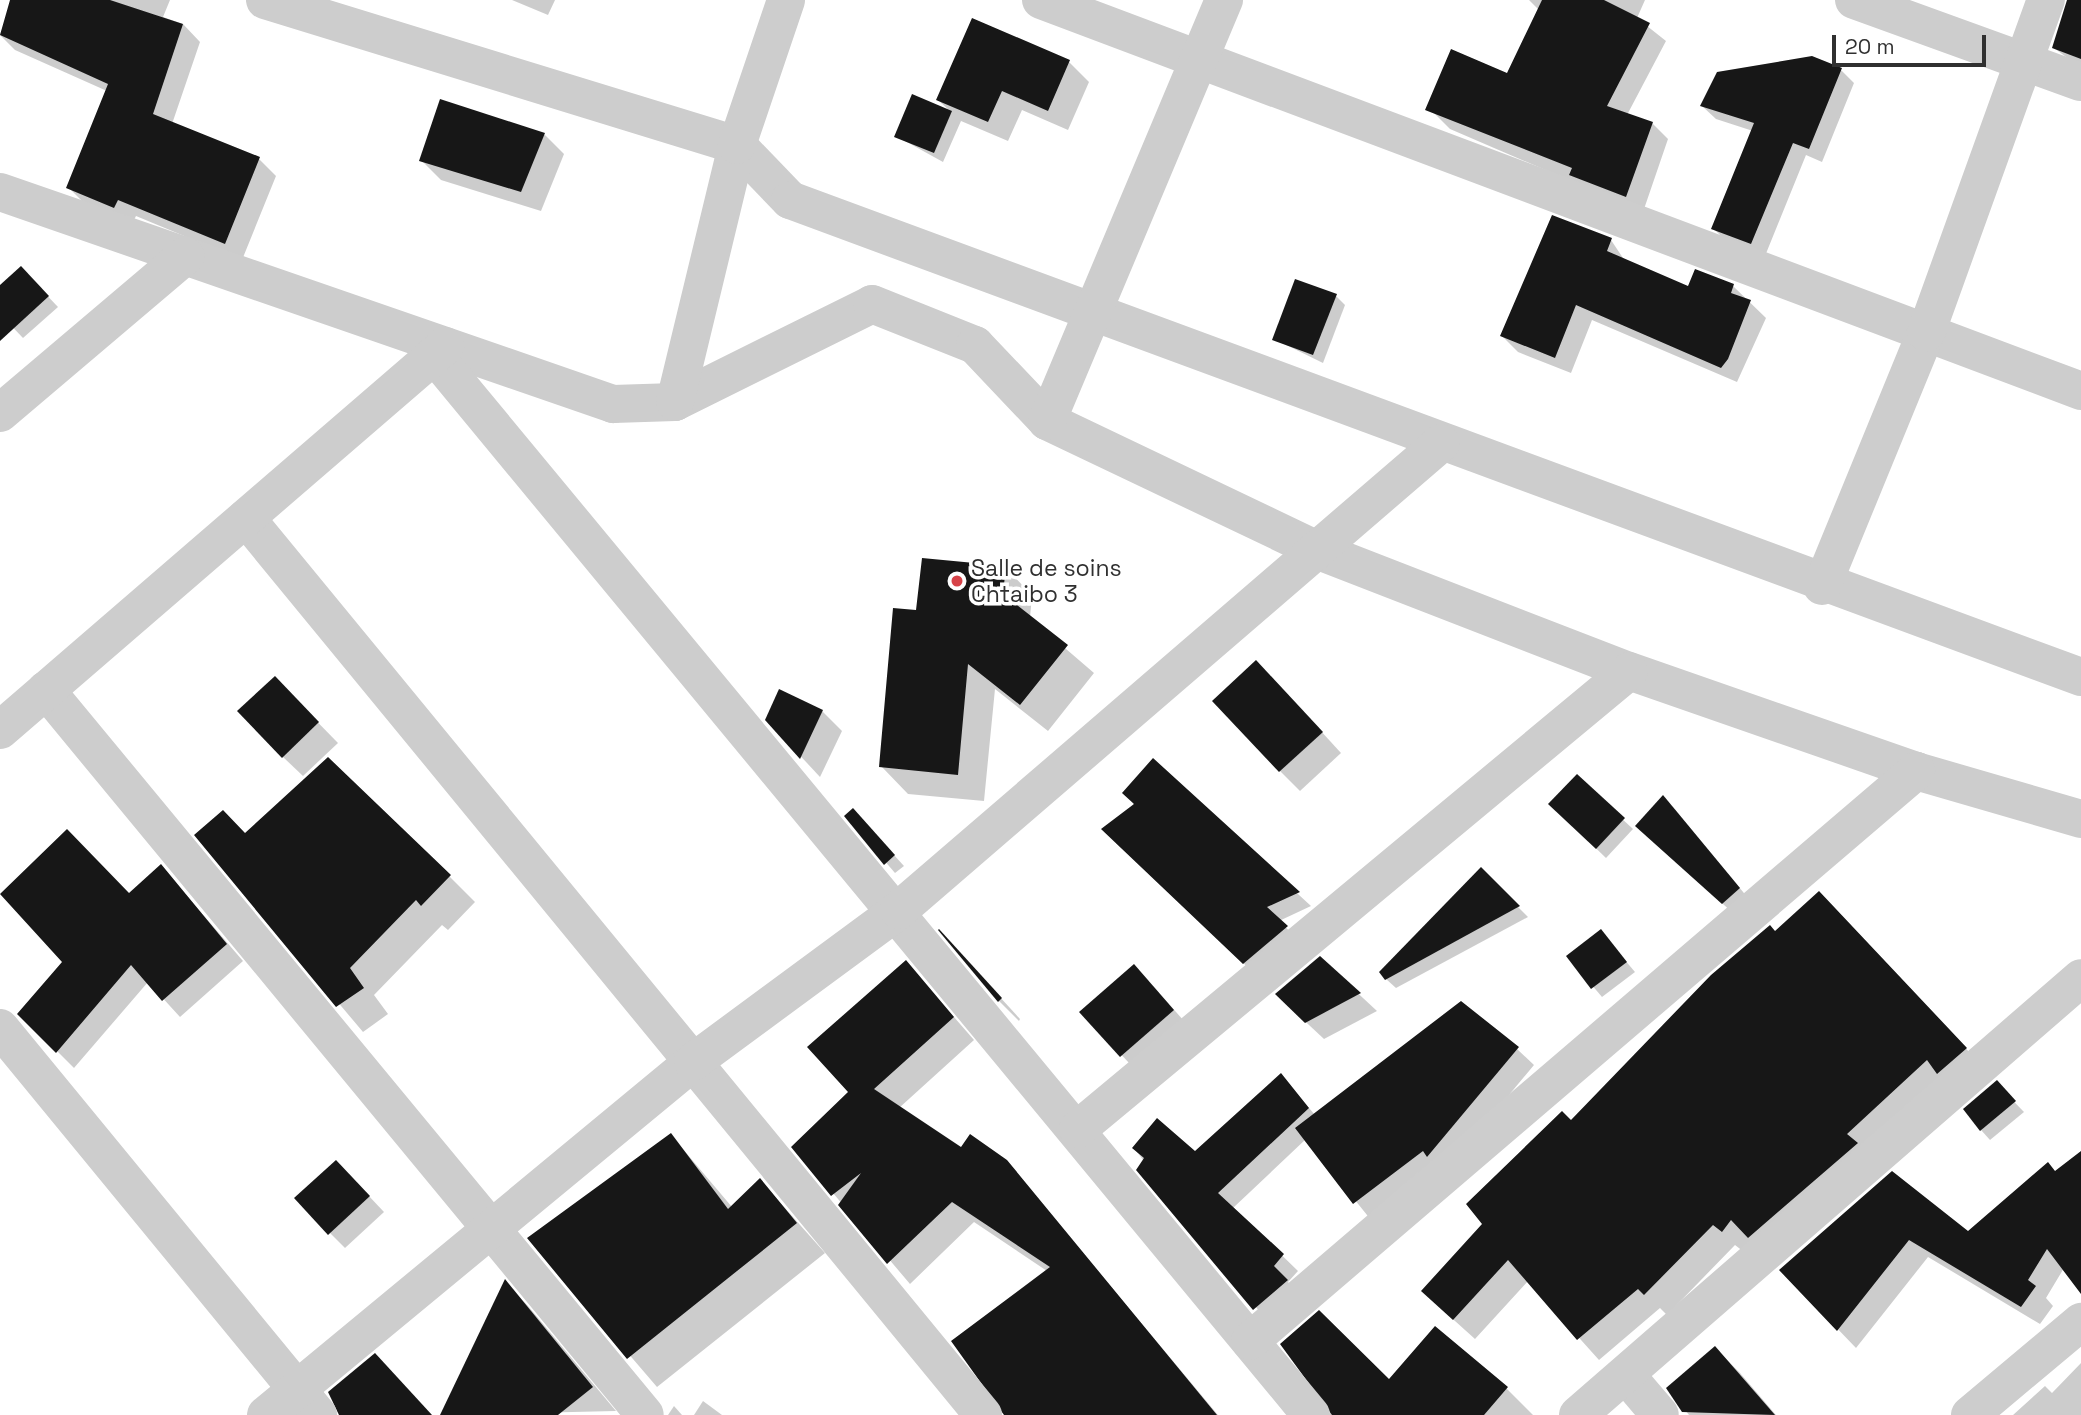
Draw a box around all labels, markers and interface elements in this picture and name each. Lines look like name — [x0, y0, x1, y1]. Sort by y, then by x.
scale bar — [1836, 21, 1990, 65]
text: 20 m — [1845, 33, 1895, 60]
place label: Salle de soins Chtaibo 3 — [971, 554, 1122, 608]
marker: Salle de soins Chtaibo 3 — [949, 573, 965, 589]

